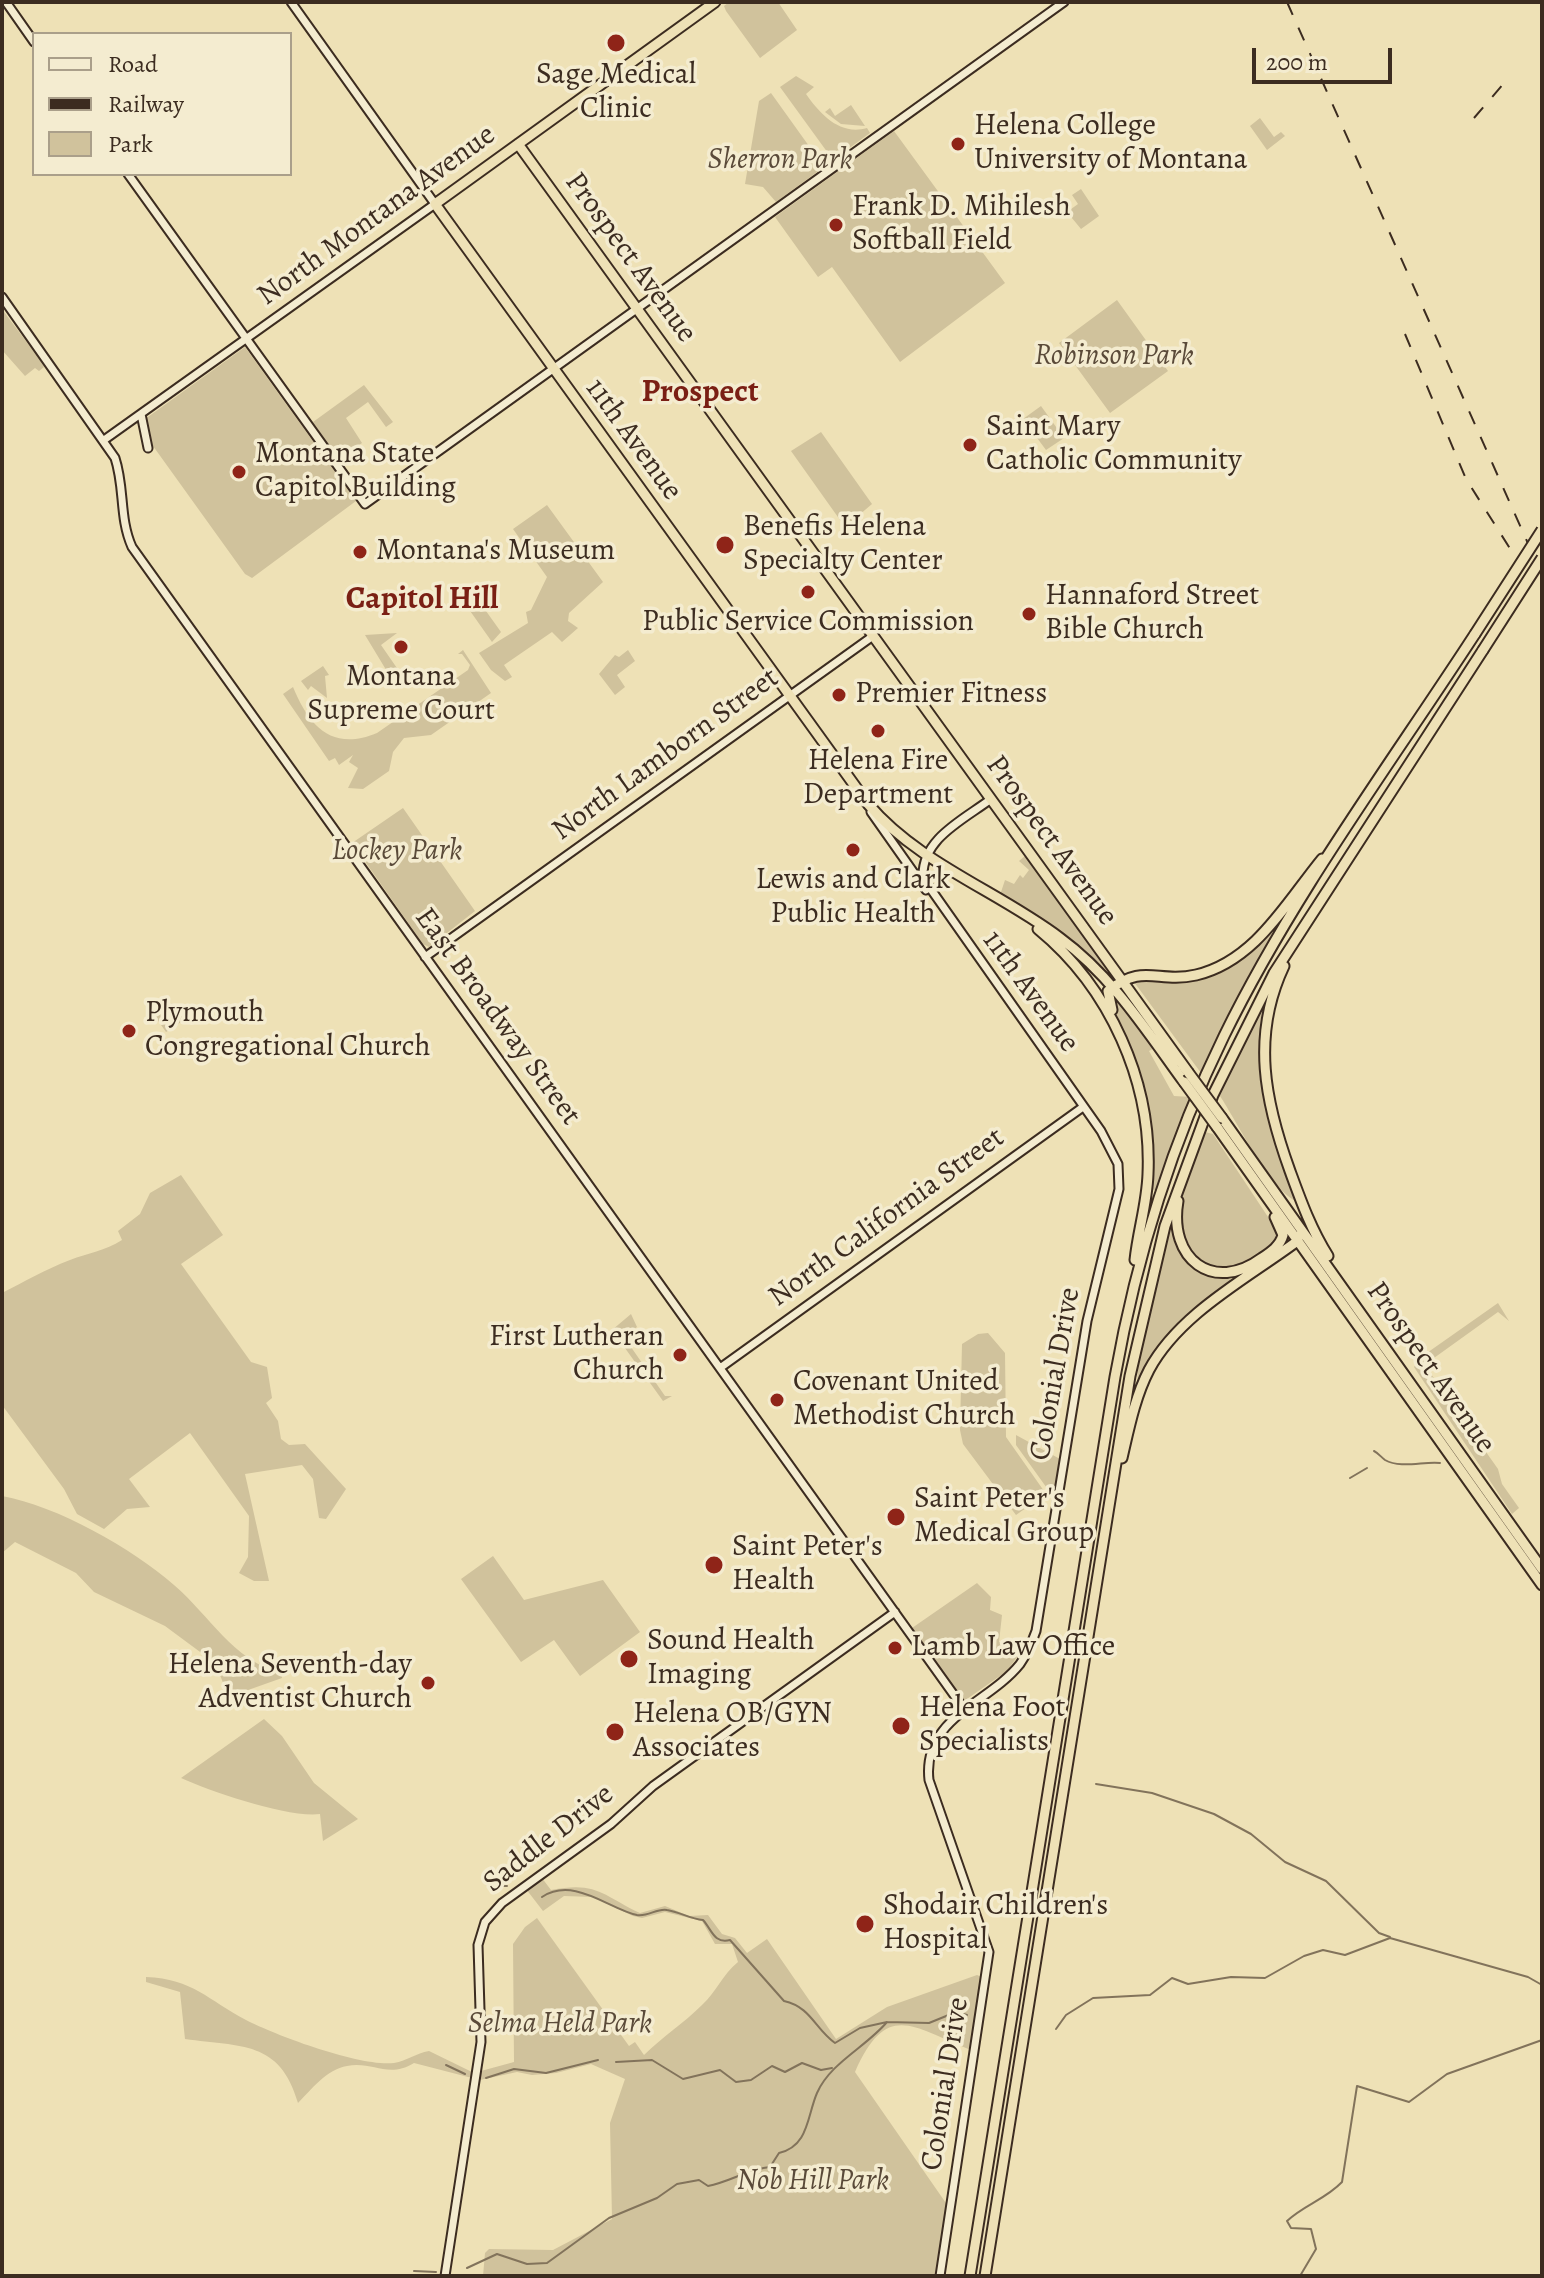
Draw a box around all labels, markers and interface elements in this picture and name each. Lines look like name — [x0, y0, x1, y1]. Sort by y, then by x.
legend — [32, 32, 292, 176]
marker: Sage Medical Clinic — [605, 32, 627, 54]
scale bar — [1256, 32, 1396, 82]
text: 200 m — [1266, 46, 1328, 78]
text: Road — [108, 48, 158, 80]
place label: Sage Medical Clinic — [536, 58, 696, 128]
text: Railway — [108, 88, 184, 120]
place label: Helena College University of Montana — [974, 109, 1248, 180]
street label: North Montana Avenue — [251, 118, 503, 314]
text: Park — [108, 128, 153, 160]
marker: Helena College University of Montana — [949, 135, 967, 153]
park label: Sherron Park — [707, 143, 853, 179]
street label: Prospect Avenue — [556, 166, 704, 350]
place label: Frank D. Mihilesh Softball Field — [852, 190, 1071, 260]
marker: Frank D. Mihilesh Softball Field — [827, 216, 845, 234]
park label: Robinson Park — [1034, 339, 1194, 375]
street label: 11th Avenue — [577, 372, 689, 508]
district label: Prospect — [641, 374, 759, 412]
place label: Saint Mary Catholic Community — [986, 410, 1242, 480]
marker: Saint Mary Catholic Community — [961, 436, 979, 454]
place label: Montana State Capitol Building — [255, 437, 456, 508]
marker: Montana State Capitol Building — [230, 463, 248, 481]
place label: Benefis Helena Specialty Center — [743, 510, 943, 580]
place label: Montana's Museum — [376, 534, 615, 570]
marker: Benefis Helena Specialty Center — [714, 534, 736, 556]
marker: Montana's Museum — [351, 543, 369, 561]
place label: Hannaford Street Bible Church — [1045, 579, 1259, 650]
district label: Capitol Hill — [346, 581, 498, 619]
marker: Public Service Commission — [799, 583, 817, 601]
place label: Public Service Commission — [642, 605, 974, 641]
marker: Hannaford Street Bible Church — [1020, 605, 1038, 623]
marker: Montana Supreme Court — [392, 638, 410, 656]
place label: Montana Supreme Court — [307, 660, 495, 730]
street label: North Lamborn Street — [546, 661, 786, 849]
place label: Premier Fitness — [855, 677, 1047, 713]
marker: Premier Fitness — [830, 686, 848, 704]
marker: Helena Fire Department — [869, 722, 887, 740]
place label: Helena Fire Department — [803, 744, 953, 814]
street label: Prospect Avenue — [977, 749, 1125, 933]
park label: Lockey Park — [332, 834, 462, 870]
marker: Lewis and Clark Public Health — [844, 841, 862, 859]
place label: Lewis and Clark Public Health — [755, 863, 951, 934]
street label: East Broadway Street — [406, 901, 588, 1133]
street label: 11th Avenue — [974, 924, 1086, 1060]
place label: Plymouth Congregational Church — [145, 996, 430, 1066]
marker: Plymouth Congregational Church — [120, 1022, 138, 1040]
street label: North California Street — [762, 1121, 1012, 1315]
street label: Prospect Avenue — [1357, 1275, 1503, 1461]
street label: Colonial Drive — [1023, 1285, 1089, 1463]
place label: First Lutheran Church — [489, 1320, 664, 1390]
marker: First Lutheran Church — [671, 1346, 689, 1364]
place label: Covenant United Methodist Church — [793, 1365, 1016, 1436]
marker: Covenant United Methodist Church — [768, 1391, 786, 1409]
place label: Saint Peter's Medical Group — [914, 1482, 1094, 1552]
marker: Saint Peter's Medical Group — [885, 1506, 907, 1528]
place label: Saint Peter's Health — [732, 1530, 883, 1600]
marker: Saint Peter's Health — [703, 1554, 725, 1576]
place label: Sound Health Imaging — [647, 1624, 815, 1694]
place label: Lamb Law Office — [911, 1630, 1115, 1666]
marker: Lamb Law Office — [886, 1639, 904, 1657]
place label: Helena Seventh-day Adventist Church — [168, 1648, 412, 1718]
marker: Sound Health Imaging — [618, 1648, 640, 1670]
marker: Helena Seventh-day Adventist Church — [419, 1674, 437, 1692]
place label: Helena Foot Specialists — [919, 1691, 1065, 1762]
place label: Helena OB/GYN Associates — [633, 1697, 832, 1768]
marker: Helena Foot Specialists — [890, 1715, 912, 1737]
marker: Helena OB/GYN Associates — [604, 1721, 626, 1743]
street label: Saddle Drive — [477, 1777, 621, 1901]
place label: Shodair Children's Hospital — [883, 1889, 1108, 1960]
marker: Shodair Children's Hospital — [854, 1913, 876, 1935]
street label: Colonial Drive — [915, 1995, 977, 2173]
park label: Selma Held Park — [468, 2007, 652, 2043]
park label: Nob Hill Park — [737, 2164, 889, 2200]

